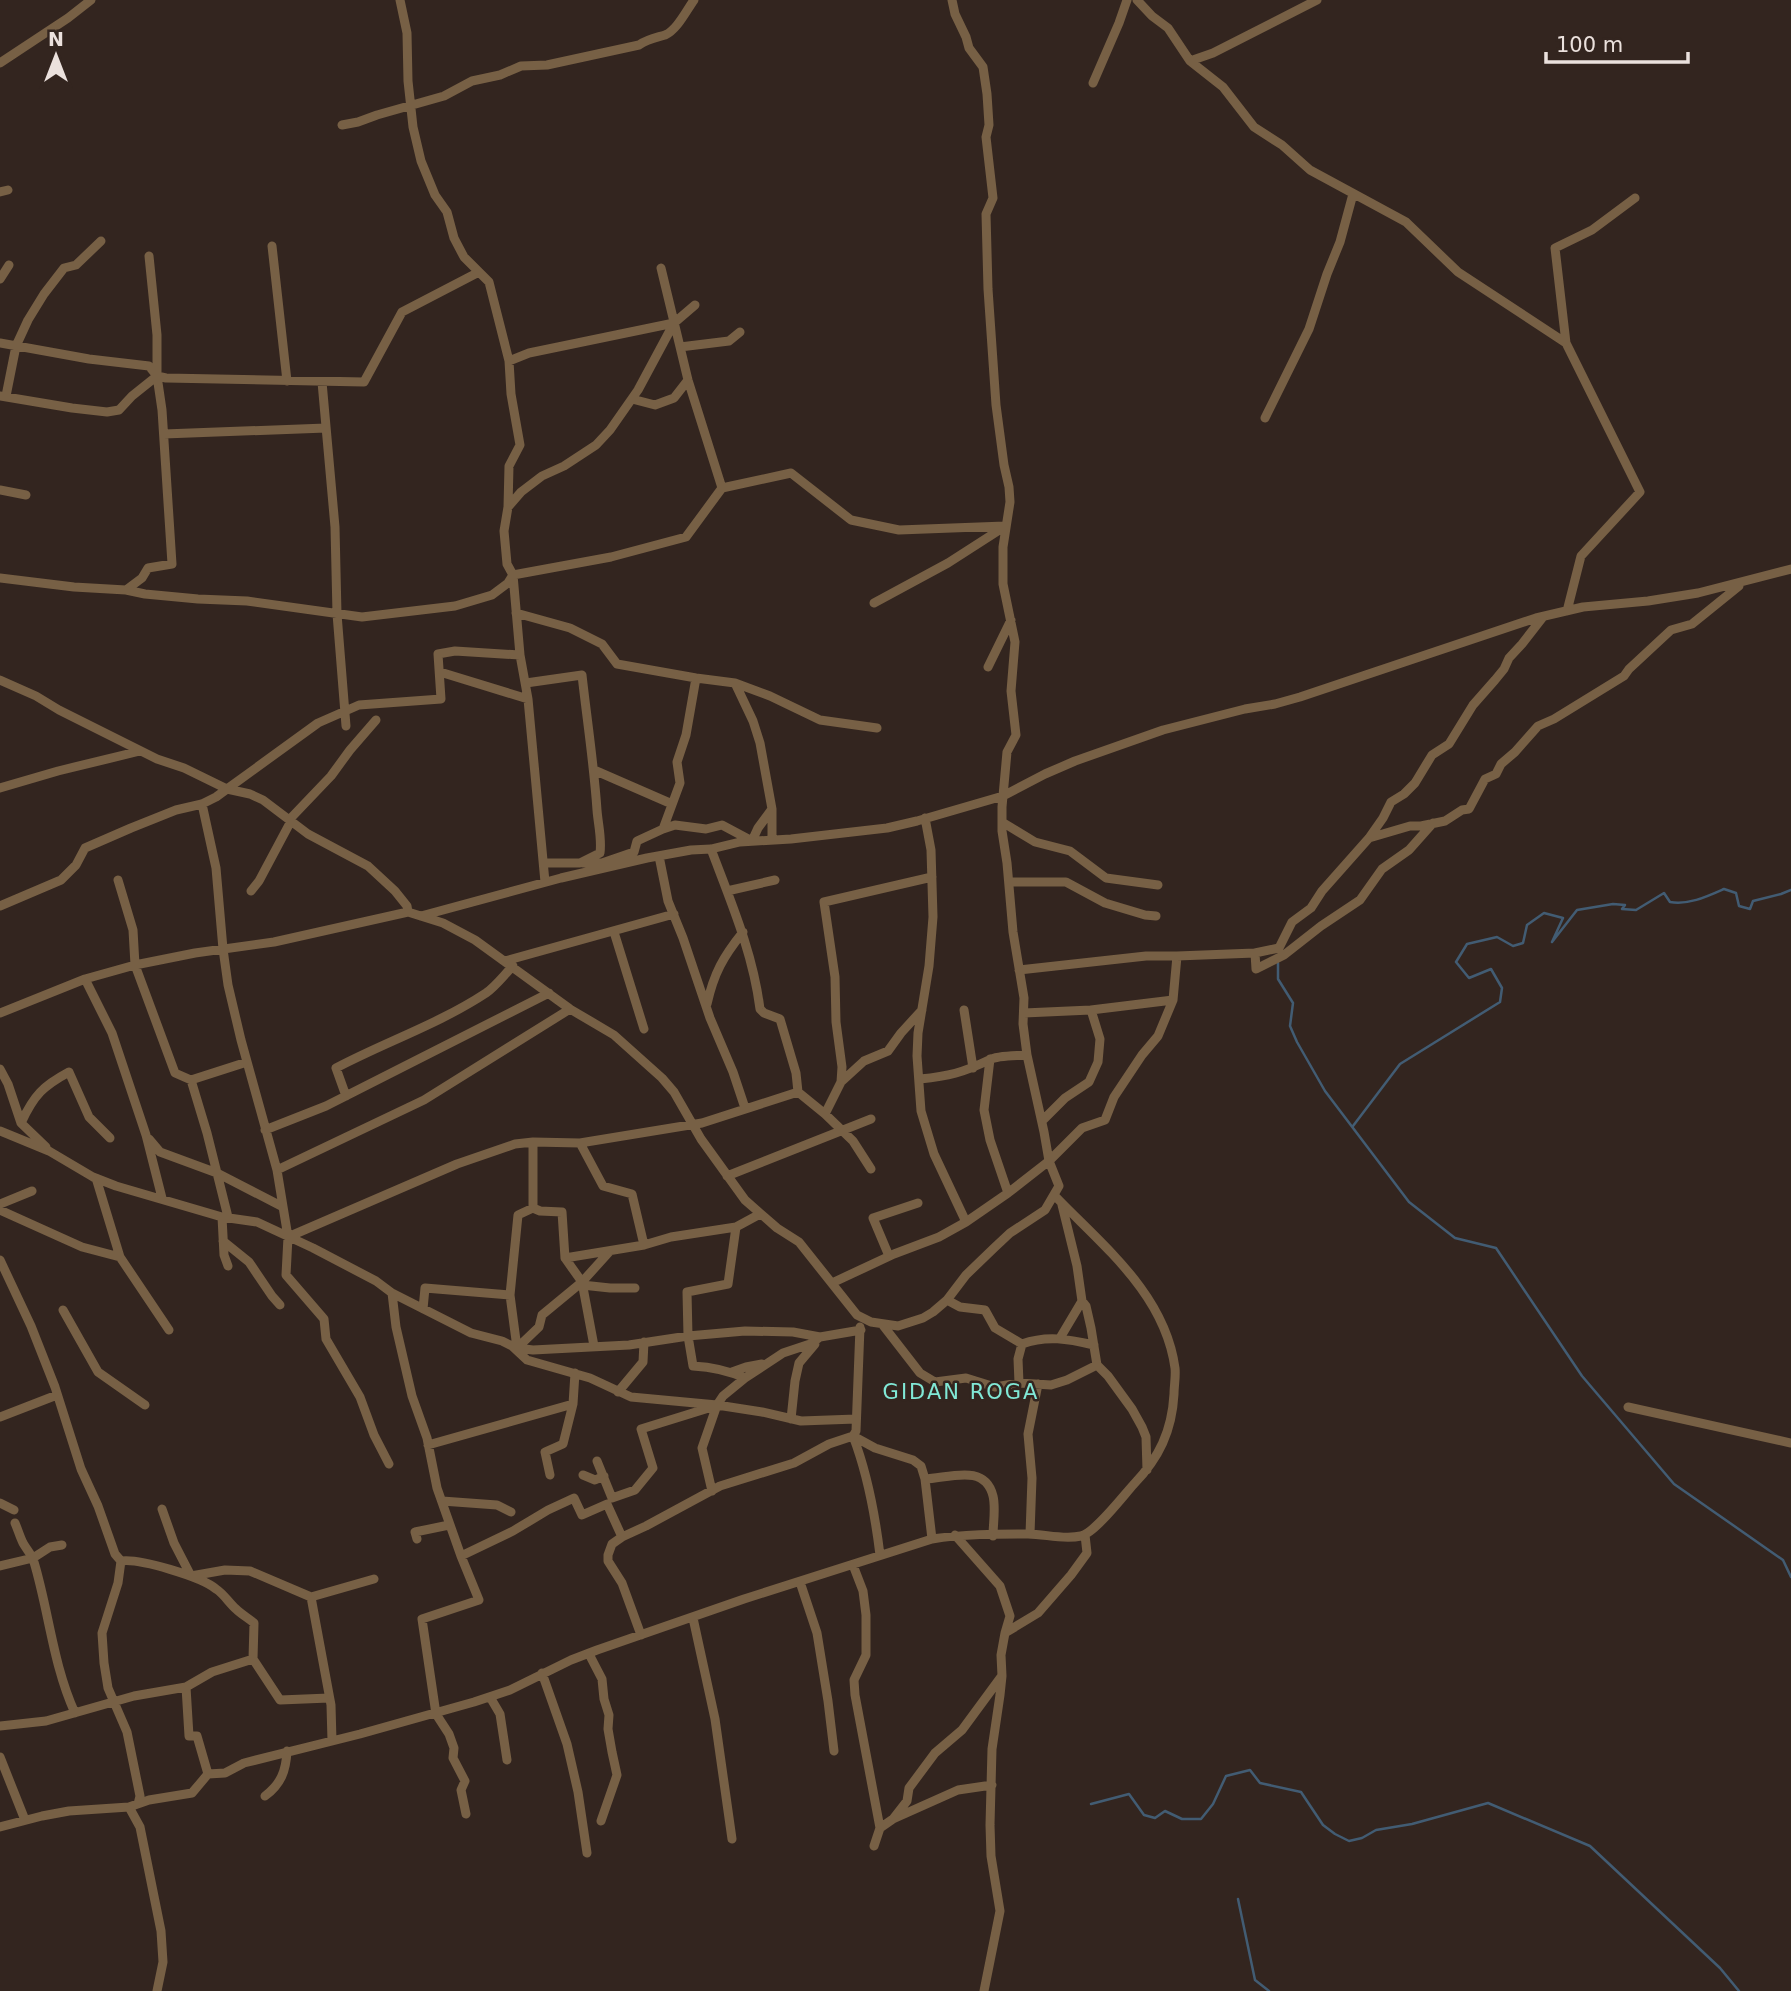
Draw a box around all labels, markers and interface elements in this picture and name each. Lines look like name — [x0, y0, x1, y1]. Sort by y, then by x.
north arrow — [21, 21, 91, 91]
scale bar — [1546, 21, 1688, 65]
text: N — [48, 28, 64, 50]
text: 100 m — [1556, 33, 1623, 57]
district label: GIDAN ROGA — [883, 1380, 1039, 1404]

